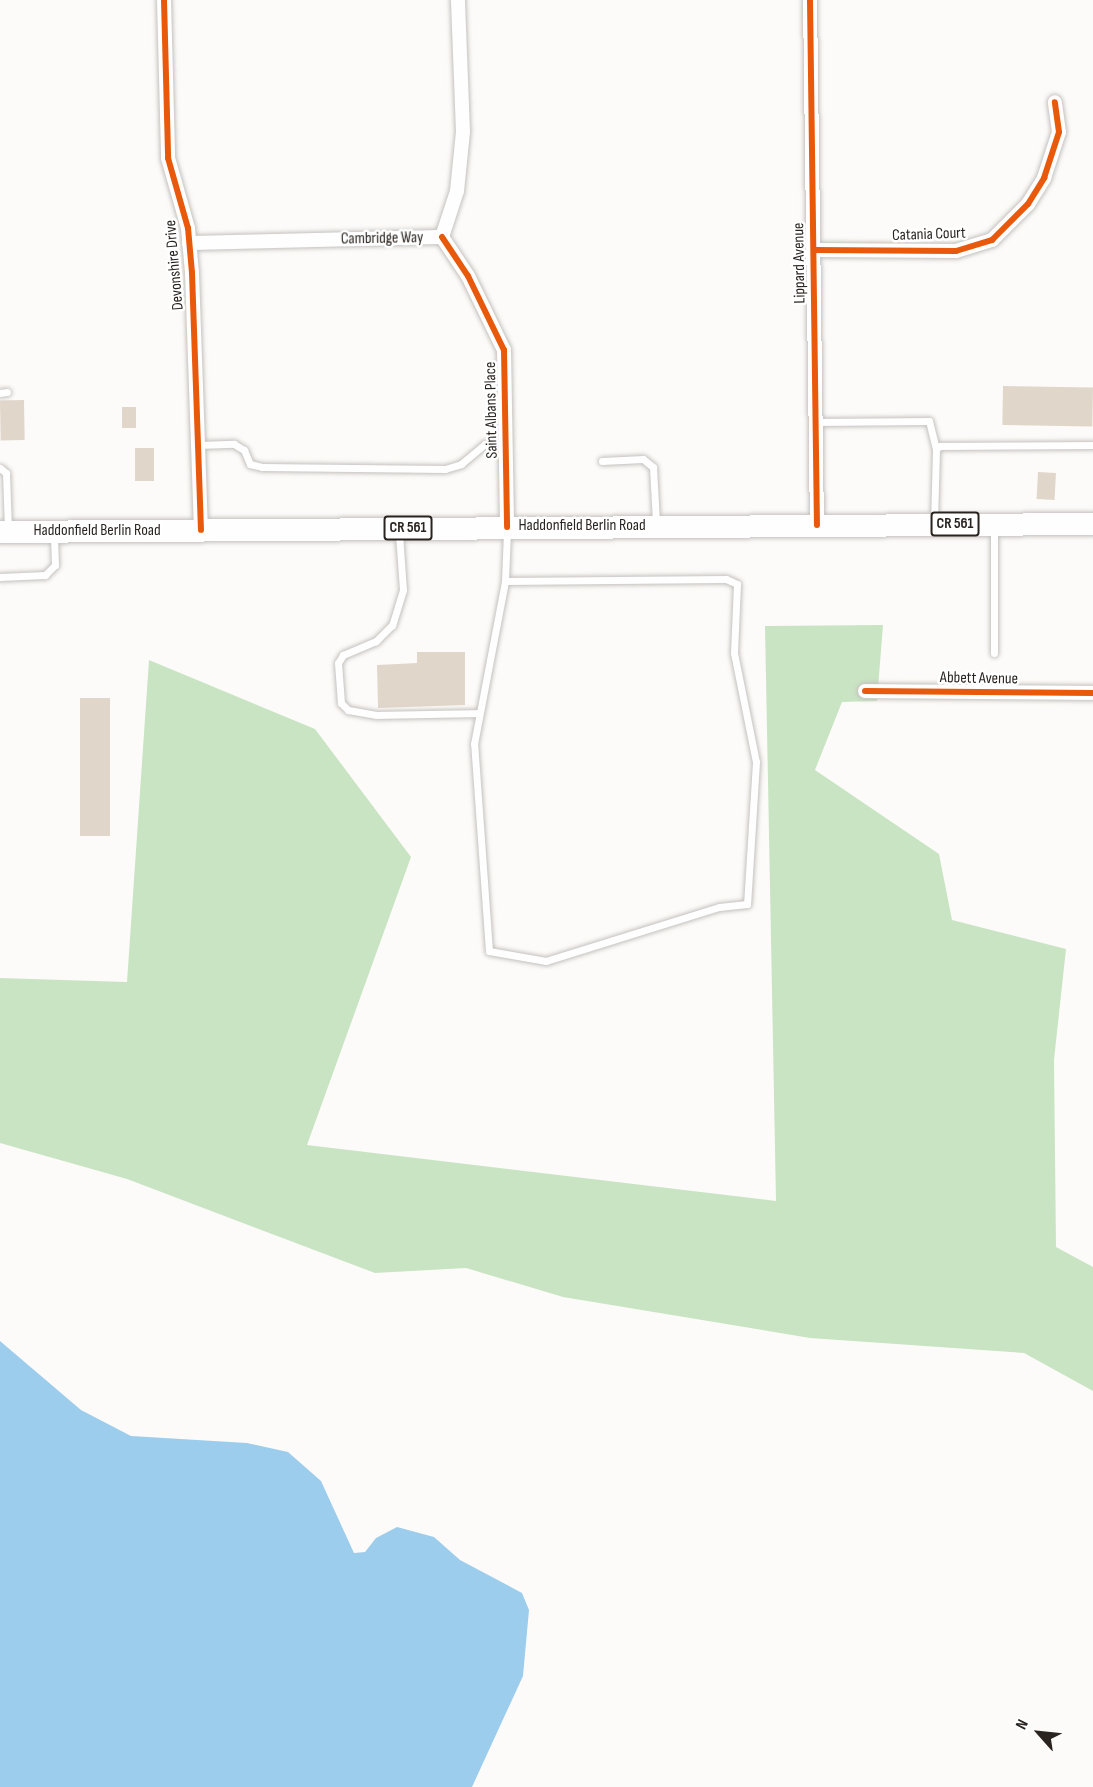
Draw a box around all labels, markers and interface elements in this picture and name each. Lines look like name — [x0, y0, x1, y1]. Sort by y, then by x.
street label: Devonshire Drive — [161, 219, 189, 311]
street label: Lippard Avenue — [790, 222, 810, 304]
street label: Catania Court — [892, 224, 966, 246]
street label: Cambridge Way — [341, 229, 423, 249]
street label: Saint Albans Place — [482, 361, 502, 459]
road number: CR 561 — [930, 512, 980, 536]
road number: CR 561 — [382, 516, 434, 540]
street label: Haddonfield Berlin Road — [518, 516, 646, 536]
street label: Haddonfield Berlin Road — [33, 521, 161, 541]
street label: Abbett Avenue — [940, 669, 1018, 689]
north arrow — [1009, 1703, 1069, 1763]
text: N — [1012, 1716, 1033, 1733]

